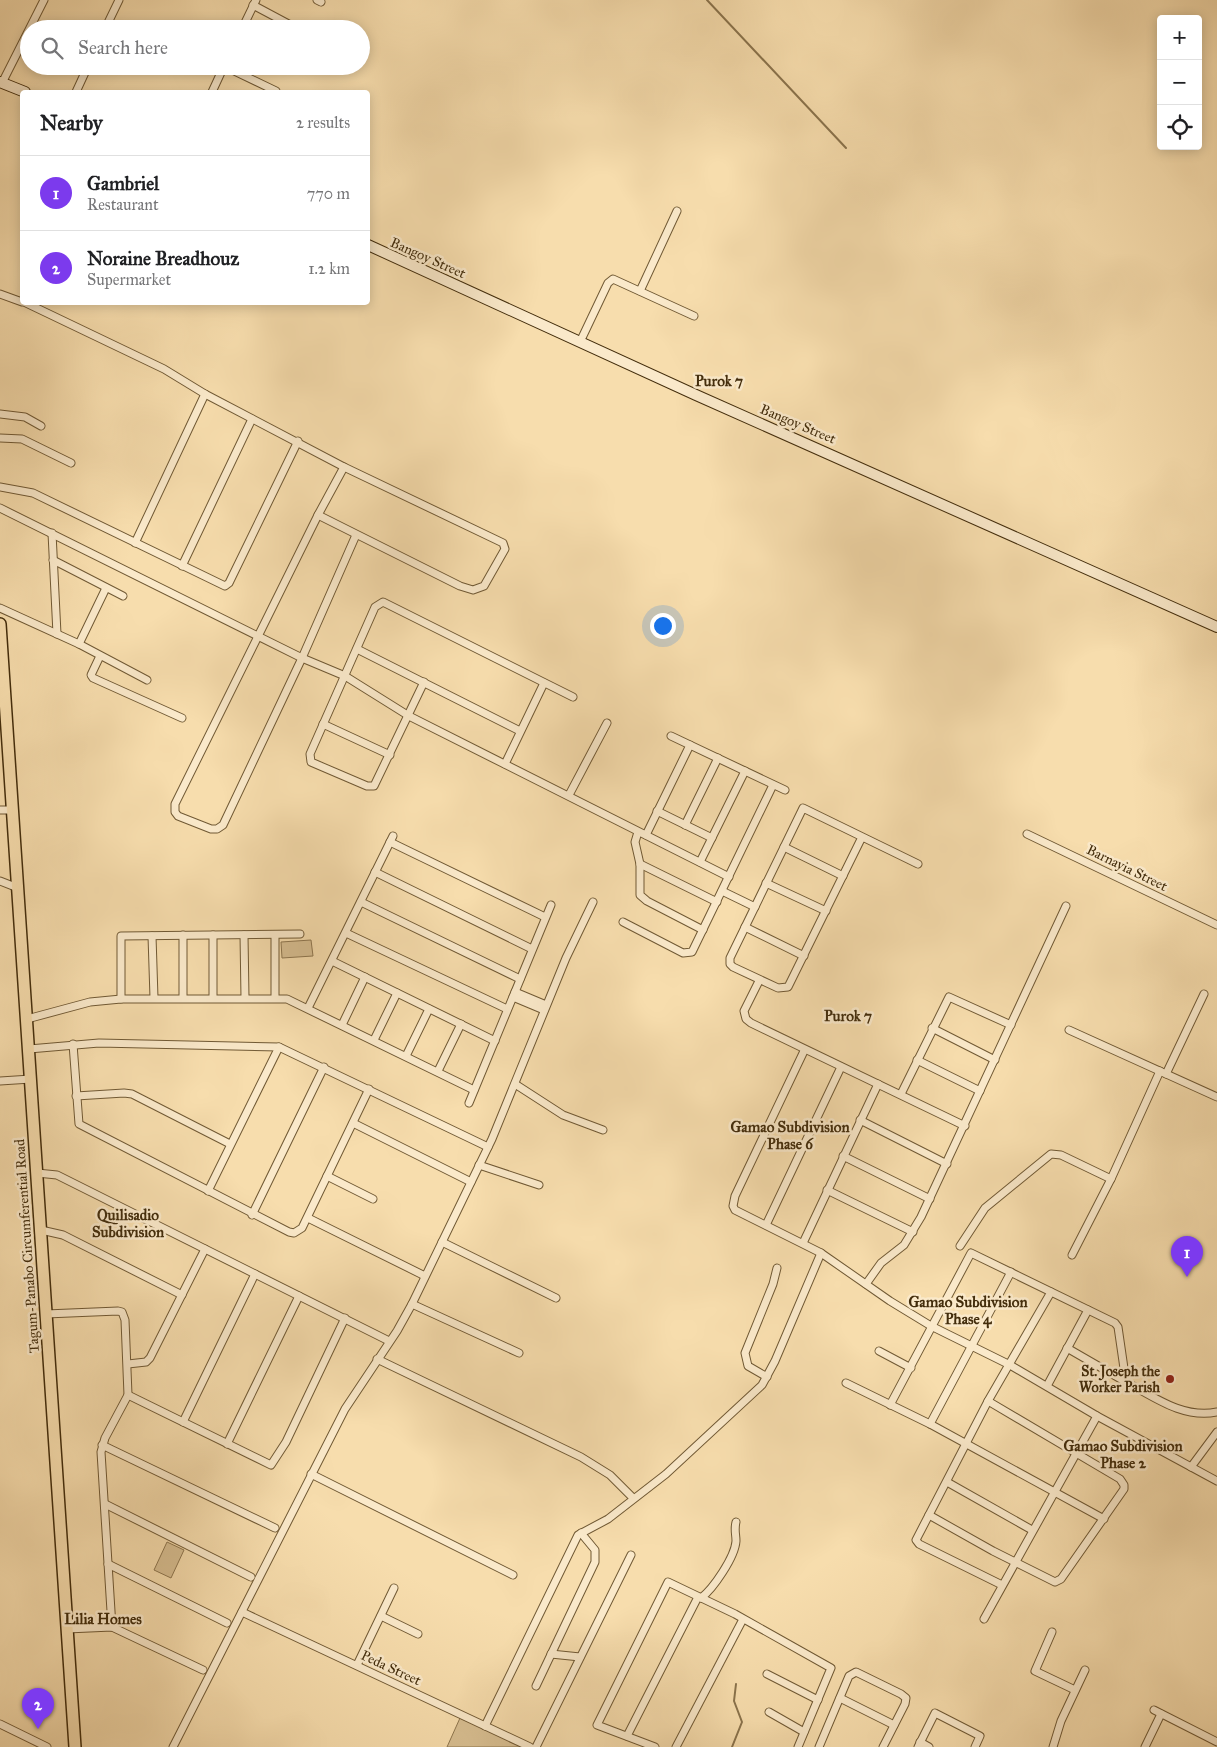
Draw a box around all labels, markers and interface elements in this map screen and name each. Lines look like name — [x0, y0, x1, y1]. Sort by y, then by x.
map controls — [1157, 15, 1202, 150]
button: + — [1157, 15, 1202, 60]
search box — [20, 20, 370, 75]
icon: search — [38, 34, 66, 62]
text: Search here — [78, 36, 168, 59]
button: − — [1157, 60, 1202, 105]
button: locate — [1157, 105, 1202, 150]
text: Nearby — [40, 110, 103, 136]
text: 2 results — [296, 113, 350, 132]
text: Gambriel — [87, 172, 159, 195]
text: 1 — [53, 184, 59, 203]
text: 770 m — [307, 184, 350, 203]
text: Restaurant — [87, 195, 159, 214]
street label: Bangoy Street — [388, 234, 468, 282]
text: Noraine Breadhouz — [87, 247, 239, 270]
text: 2 — [52, 259, 60, 278]
text: 1.2 km — [308, 259, 350, 278]
text: Supermarket — [87, 270, 171, 289]
district label: Purok 7 — [695, 372, 743, 390]
street label: Bangoy Street — [758, 400, 838, 448]
your location — [650, 613, 676, 639]
street label: Barnayia Street — [1084, 841, 1170, 895]
district label: Purok 7 — [824, 1007, 872, 1025]
district label: Gamao Subdivision Phase 6 — [730, 1118, 850, 1153]
street label: Tagum-Panabo Circumferential Road — [11, 1138, 43, 1354]
district label: Quilisadio Subdivision — [92, 1206, 165, 1241]
pin: 1 — [1171, 1236, 1203, 1277]
district label: Gamao Subdivision Phase 4 — [908, 1293, 1028, 1329]
place label: St. Joseph the Worker Parish — [1079, 1363, 1160, 1396]
marker: St. Joseph the Worker Parish — [1164, 1373, 1176, 1385]
district label: Gamao Subdivision Phase 2 — [1063, 1437, 1183, 1472]
district label: Lilia Homes — [64, 1610, 142, 1628]
street label: Peda Street — [358, 1647, 424, 1689]
pin: 2 — [22, 1688, 54, 1729]

